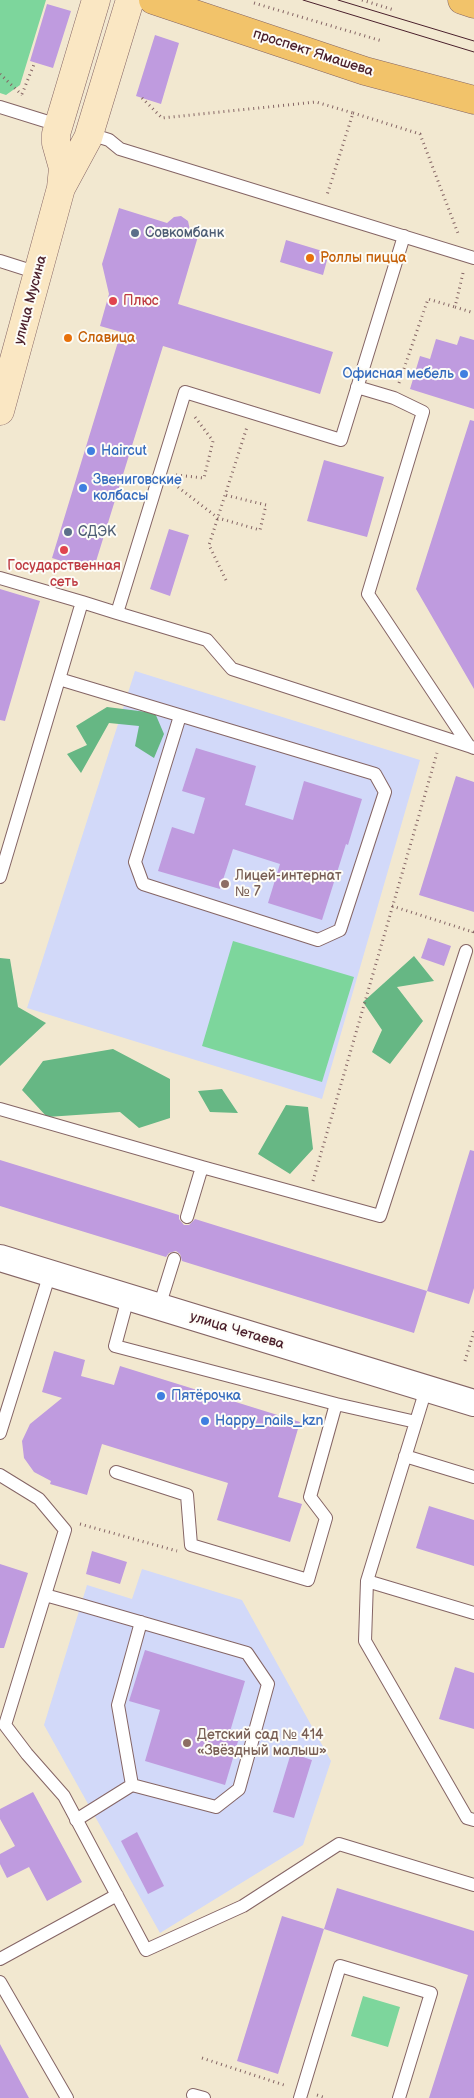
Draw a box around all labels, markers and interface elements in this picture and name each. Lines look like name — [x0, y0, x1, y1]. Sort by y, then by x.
street label: проспект Ямашева — [251, 26, 375, 80]
place label: Совкомбанк — [145, 225, 224, 241]
marker: Совкомбанк — [129, 227, 141, 239]
place label: Роллы пицца — [320, 250, 406, 266]
marker: Роллы пицца — [304, 252, 316, 264]
street label: улица Мусина — [11, 254, 51, 346]
place label: Плюс — [123, 293, 159, 309]
marker: Плюс — [107, 295, 119, 307]
place label: Славица — [78, 330, 135, 346]
marker: Славица — [62, 332, 74, 344]
place label: Офисная мебель — [342, 366, 454, 382]
marker: Офисная мебель — [458, 368, 470, 380]
place label: Haircut — [101, 443, 147, 459]
marker: Haircut — [85, 445, 97, 457]
place label: Звениговские колбасы — [93, 472, 182, 504]
marker: Звениговские колбасы — [77, 482, 89, 494]
place label: СДЭК — [78, 524, 116, 540]
marker: СДЭК — [62, 526, 74, 538]
marker: Государственная сеть — [58, 544, 70, 556]
place label: Государственная сеть — [7, 558, 121, 590]
place label: Лицей-интернат № 7 — [235, 868, 342, 900]
marker: Лицей-интернат № 7 — [219, 878, 231, 890]
street label: улица Четаева — [188, 1309, 286, 1353]
place label: Пятёрочка — [171, 1388, 241, 1404]
marker: Пятёрочка — [155, 1390, 167, 1402]
place label: Happy_nails_kzn — [215, 1413, 323, 1429]
marker: Happy_nails_kzn — [199, 1415, 211, 1427]
place label: Детский сад № 414 «Звёздный малыш» — [197, 1727, 327, 1760]
marker: Детский сад № 414 «Звёздный малыш» — [181, 1737, 193, 1749]

